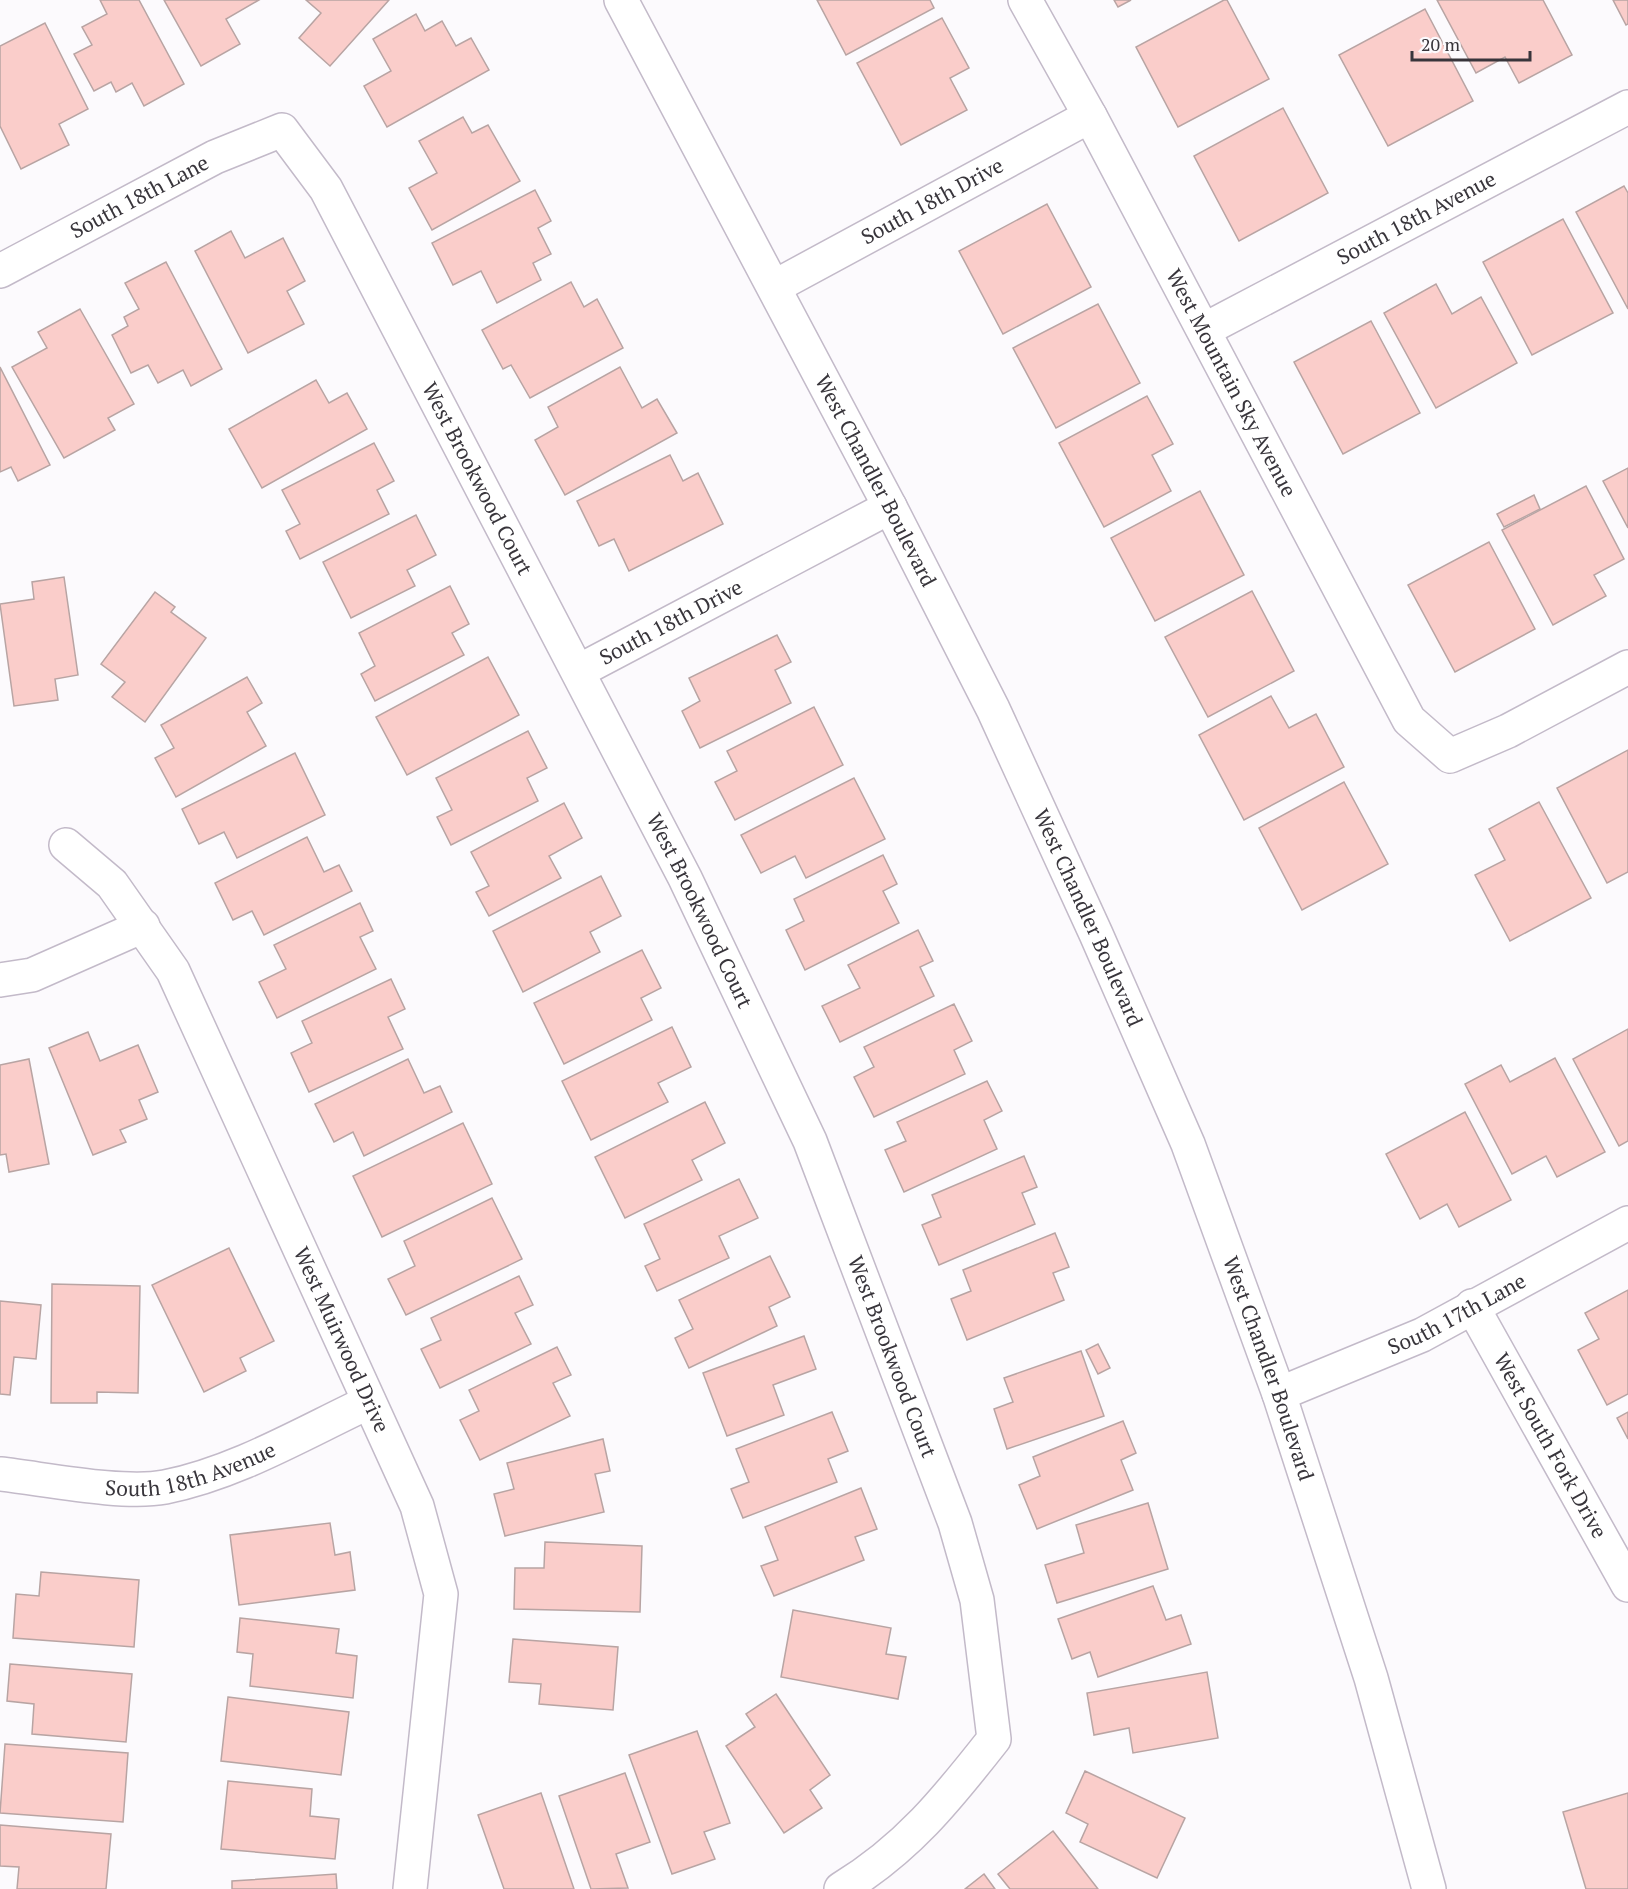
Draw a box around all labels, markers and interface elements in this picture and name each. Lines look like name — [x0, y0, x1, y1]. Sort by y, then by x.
scale bar — [1412, 24, 1530, 62]
text: 20 m — [1421, 32, 1461, 56]
street label: South 18th Lane — [65, 148, 213, 244]
street label: South 18th Drive — [856, 151, 1008, 250]
street label: South 18th Avenue — [1331, 164, 1500, 271]
street label: West Mountain Sky Avenue — [1160, 264, 1304, 501]
street label: West Chandler Boulevard — [809, 369, 943, 592]
street label: West Brookwood Court — [416, 377, 540, 580]
street label: South 18th Drive — [594, 572, 747, 671]
street label: West Chandler Boulevard — [1028, 804, 1150, 1031]
street label: West Brookwood Court — [641, 808, 760, 1013]
street label: West Muirwood Drive — [288, 1242, 397, 1437]
street label: West Brookwood Court — [842, 1252, 944, 1461]
street label: West Chandler Boulevard — [1217, 1252, 1321, 1484]
street label: South 17th Lane — [1383, 1266, 1530, 1361]
street label: West South Fork Drive — [1488, 1347, 1614, 1543]
street label: South 18th Avenue — [104, 1435, 280, 1502]

